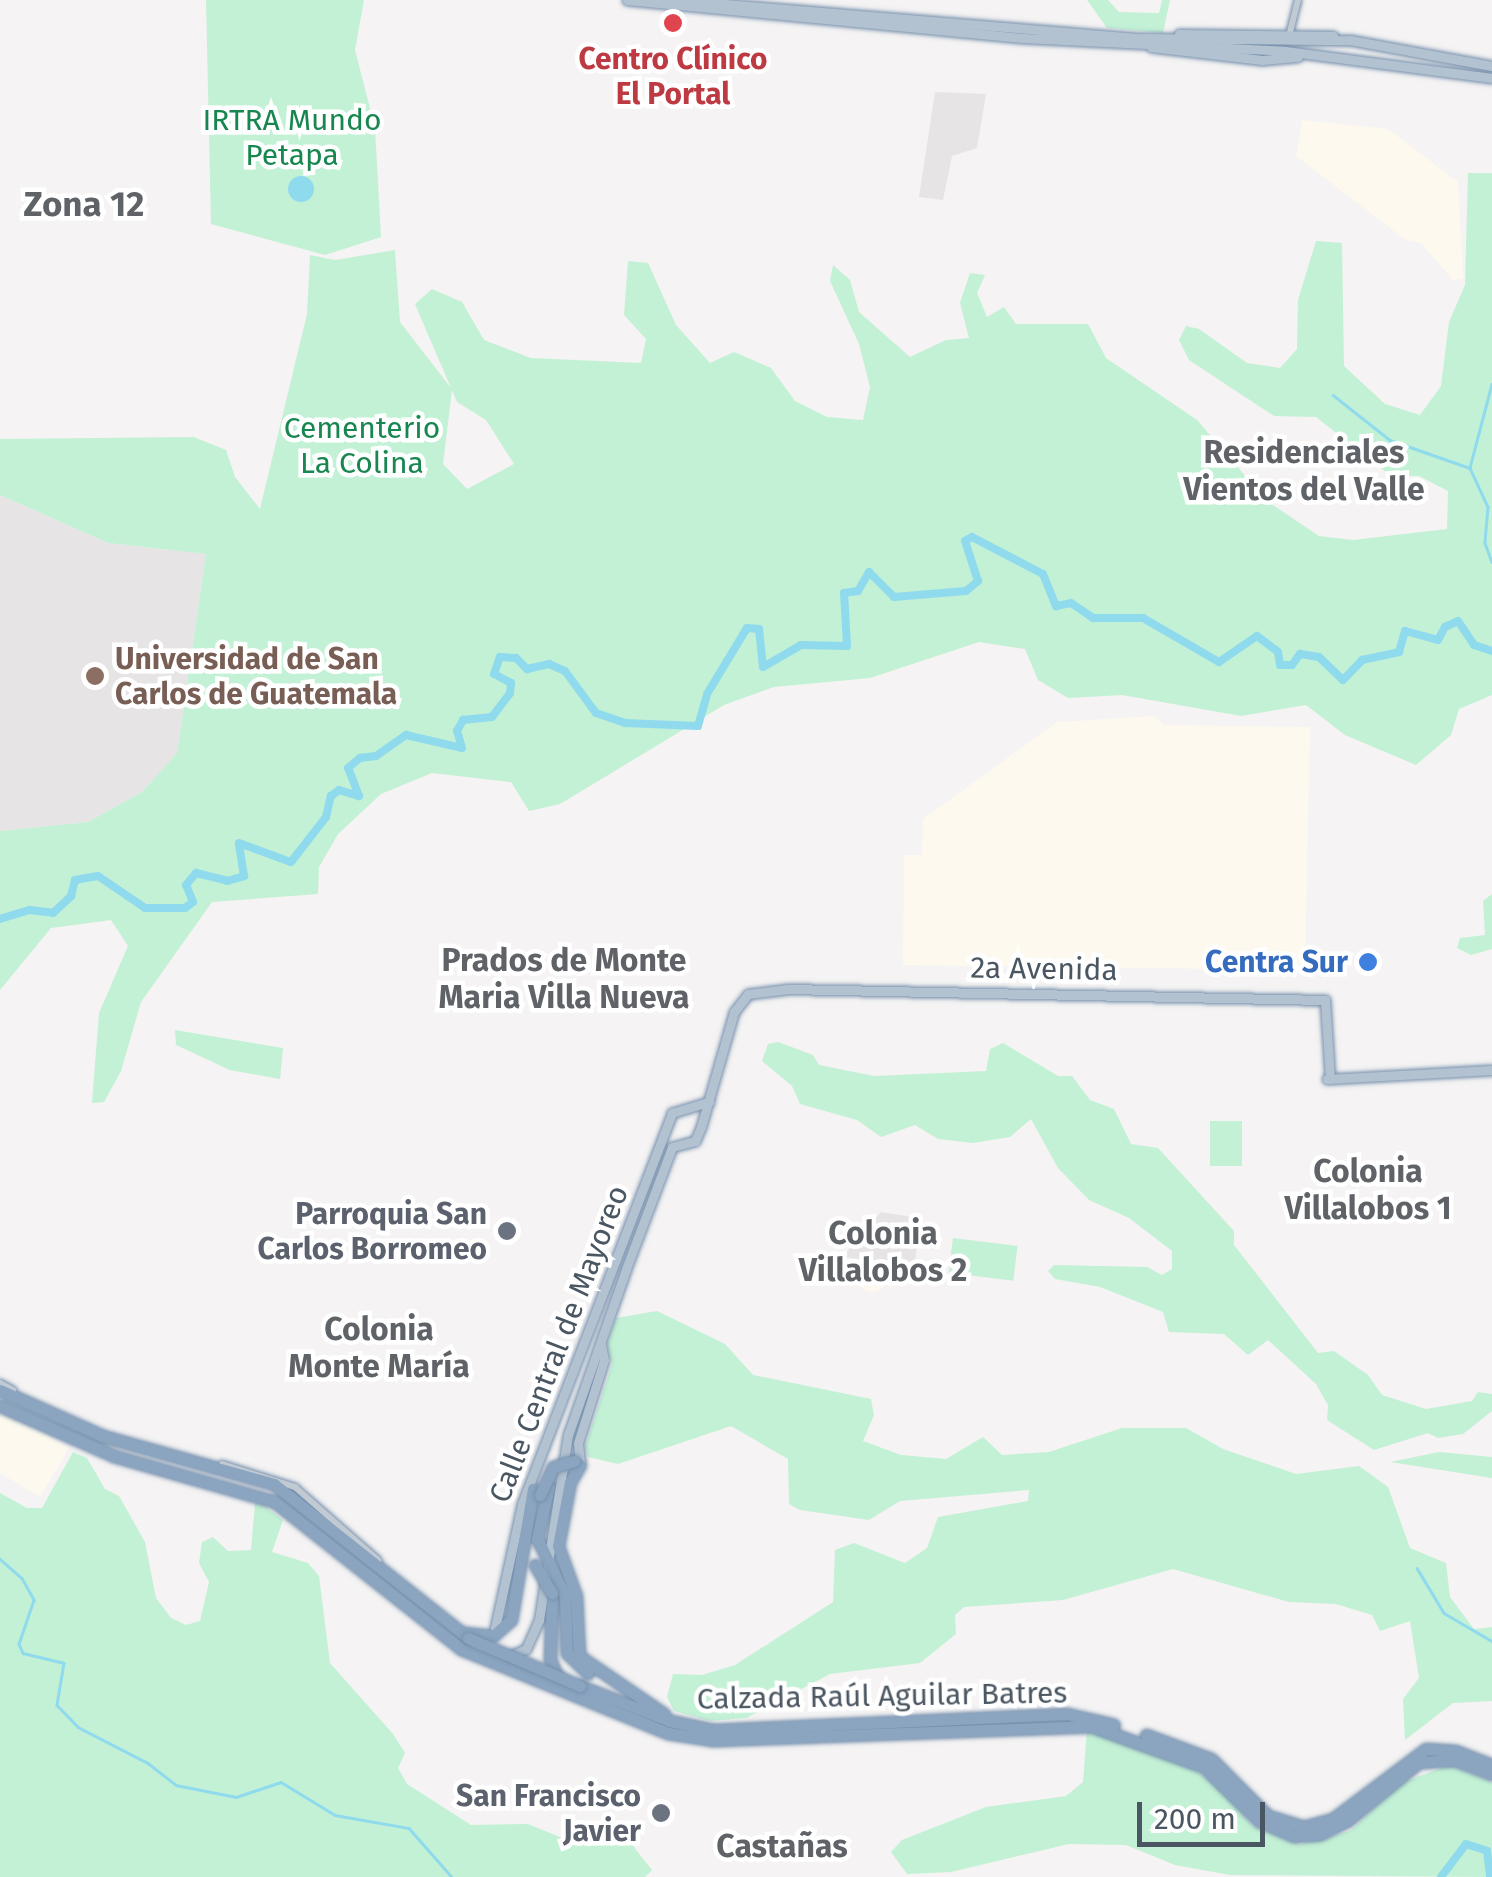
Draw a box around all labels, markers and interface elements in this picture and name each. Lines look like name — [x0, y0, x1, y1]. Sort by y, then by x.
marker: Centro Clínico El Portal — [660, 10, 686, 36]
place label: Centro Clínico El Portal — [578, 41, 768, 112]
park label: IRTRA Mundo Petapa — [202, 102, 382, 172]
district label: Zona 12 — [24, 183, 144, 225]
park label: Cementerio La Colina — [284, 410, 440, 480]
district label: Residenciales Vientos del Valle — [1183, 434, 1425, 509]
place label: Universidad de San Carlos de Guatemala — [115, 641, 397, 712]
marker: Universidad de San Carlos de Guatemala — [84, 665, 106, 687]
district label: Prados de Monte Maria Villa Nueva — [438, 942, 690, 1017]
place label: Centra Sur — [1205, 944, 1348, 980]
street label: 2a Avenida — [970, 950, 1118, 988]
marker: Centra Sur — [1357, 951, 1379, 973]
district label: Colonia Villalobos 1 — [1284, 1153, 1452, 1228]
street label: Calle Central de Mayoreo — [482, 1180, 636, 1508]
place label: Parroquia San Carlos Borromeo — [258, 1196, 487, 1266]
district label: Colonia Villalobos 2 — [799, 1215, 967, 1290]
marker: Parroquia San Carlos Borromeo — [496, 1220, 518, 1242]
district label: Colonia Monte María — [288, 1311, 470, 1386]
street label: Calzada Raúl Aguilar Batres — [696, 1675, 1068, 1717]
place label: San Francisco Javier — [456, 1778, 641, 1848]
scale bar — [1142, 1782, 1270, 1844]
text: 200 m — [1154, 1801, 1236, 1837]
marker: San Francisco Javier — [650, 1802, 672, 1824]
district label: Castañas — [716, 1827, 848, 1865]

